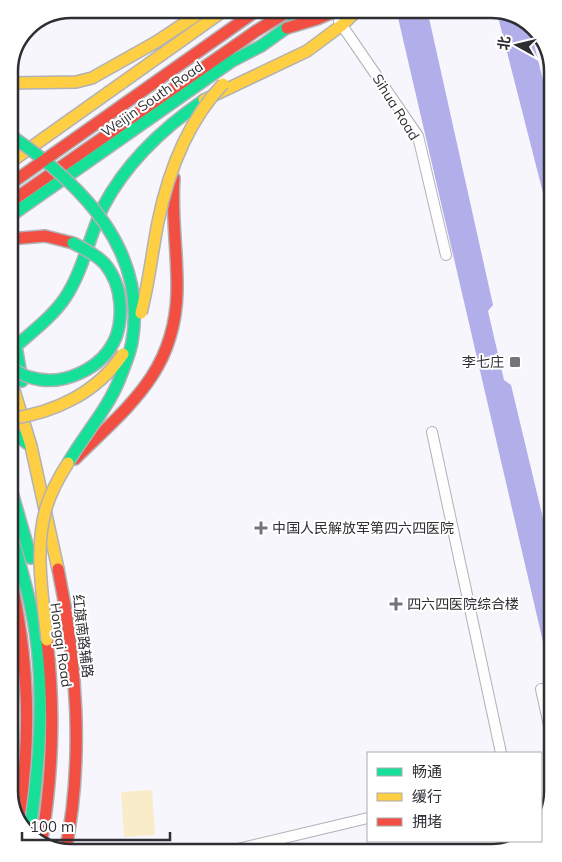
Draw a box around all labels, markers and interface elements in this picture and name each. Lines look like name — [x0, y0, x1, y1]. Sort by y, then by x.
north arrow — [492, 20, 542, 70]
text: 北 — [494, 35, 514, 51]
street label: Weijin South Road — [98, 57, 206, 141]
street label: Sihua Road — [369, 71, 423, 143]
place label: 李七庄 — [462, 353, 504, 371]
marker: 李七庄 — [508, 355, 522, 369]
place label: 中国人民解放军第四六四医院 — [272, 519, 454, 537]
marker: 中国人民解放军第四六四医院 — [254, 521, 268, 535]
street label: 红旗南路辅路 — [69, 593, 97, 679]
place label: 四六四医院综合楼 — [407, 595, 519, 613]
marker: 四六四医院综合楼 — [389, 597, 403, 611]
street label: Hongqi Road — [46, 602, 76, 688]
legend — [367, 752, 542, 842]
text: 畅通 — [412, 762, 442, 781]
text: 缓行 — [412, 787, 442, 806]
scale bar — [22, 810, 170, 842]
text: 拥堵 — [412, 812, 442, 831]
text: 100 m — [30, 817, 74, 836]

